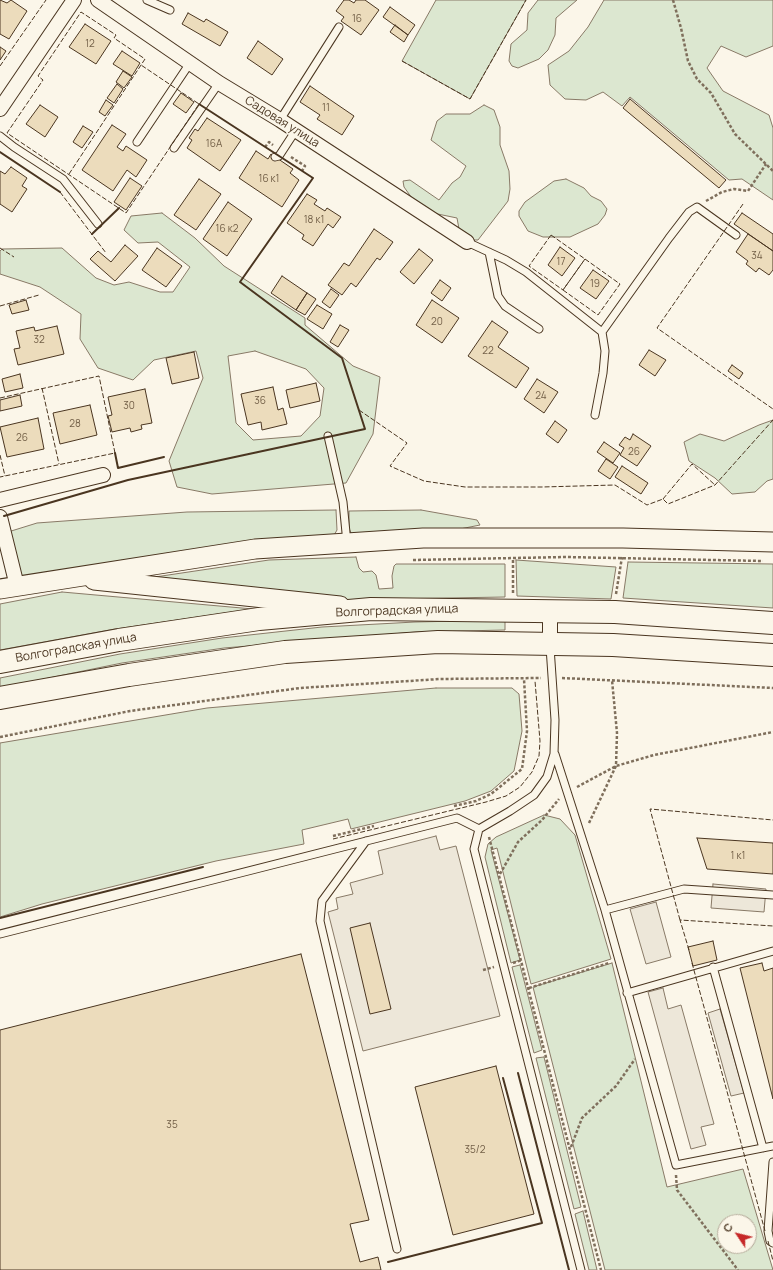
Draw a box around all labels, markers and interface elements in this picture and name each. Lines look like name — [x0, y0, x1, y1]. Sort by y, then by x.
house number: 16 — [352, 13, 362, 25]
house number: 12 — [85, 38, 95, 50]
street label: Садовая улица — [242, 93, 322, 151]
house number: 11 — [322, 102, 330, 114]
house number: 16А — [206, 138, 222, 150]
house number: 16 к1 — [259, 173, 279, 185]
house number: 18 к1 — [304, 214, 324, 226]
house number: 16 к2 — [216, 223, 238, 235]
house number: 34 — [751, 250, 763, 262]
house number: 17 — [557, 256, 565, 268]
house number: 19 — [590, 278, 600, 290]
house number: 20 — [431, 316, 443, 328]
house number: 32 — [33, 334, 45, 346]
house number: 22 — [482, 345, 494, 357]
house number: 24 — [535, 390, 547, 402]
house number: 36 — [254, 395, 266, 407]
house number: 30 — [123, 400, 135, 412]
house number: 28 — [69, 418, 81, 430]
house number: 26 — [16, 432, 28, 444]
house number: 26 — [628, 446, 640, 458]
street label: Волгоградская улица — [335, 602, 459, 620]
street label: Волгоградская улица — [14, 630, 138, 666]
house number: 1 к1 — [731, 850, 745, 862]
house number: 35 — [166, 1119, 178, 1131]
house number: 35/2 — [465, 1144, 485, 1156]
north arrow — [717, 1214, 757, 1254]
text: С — [719, 1220, 736, 1235]

